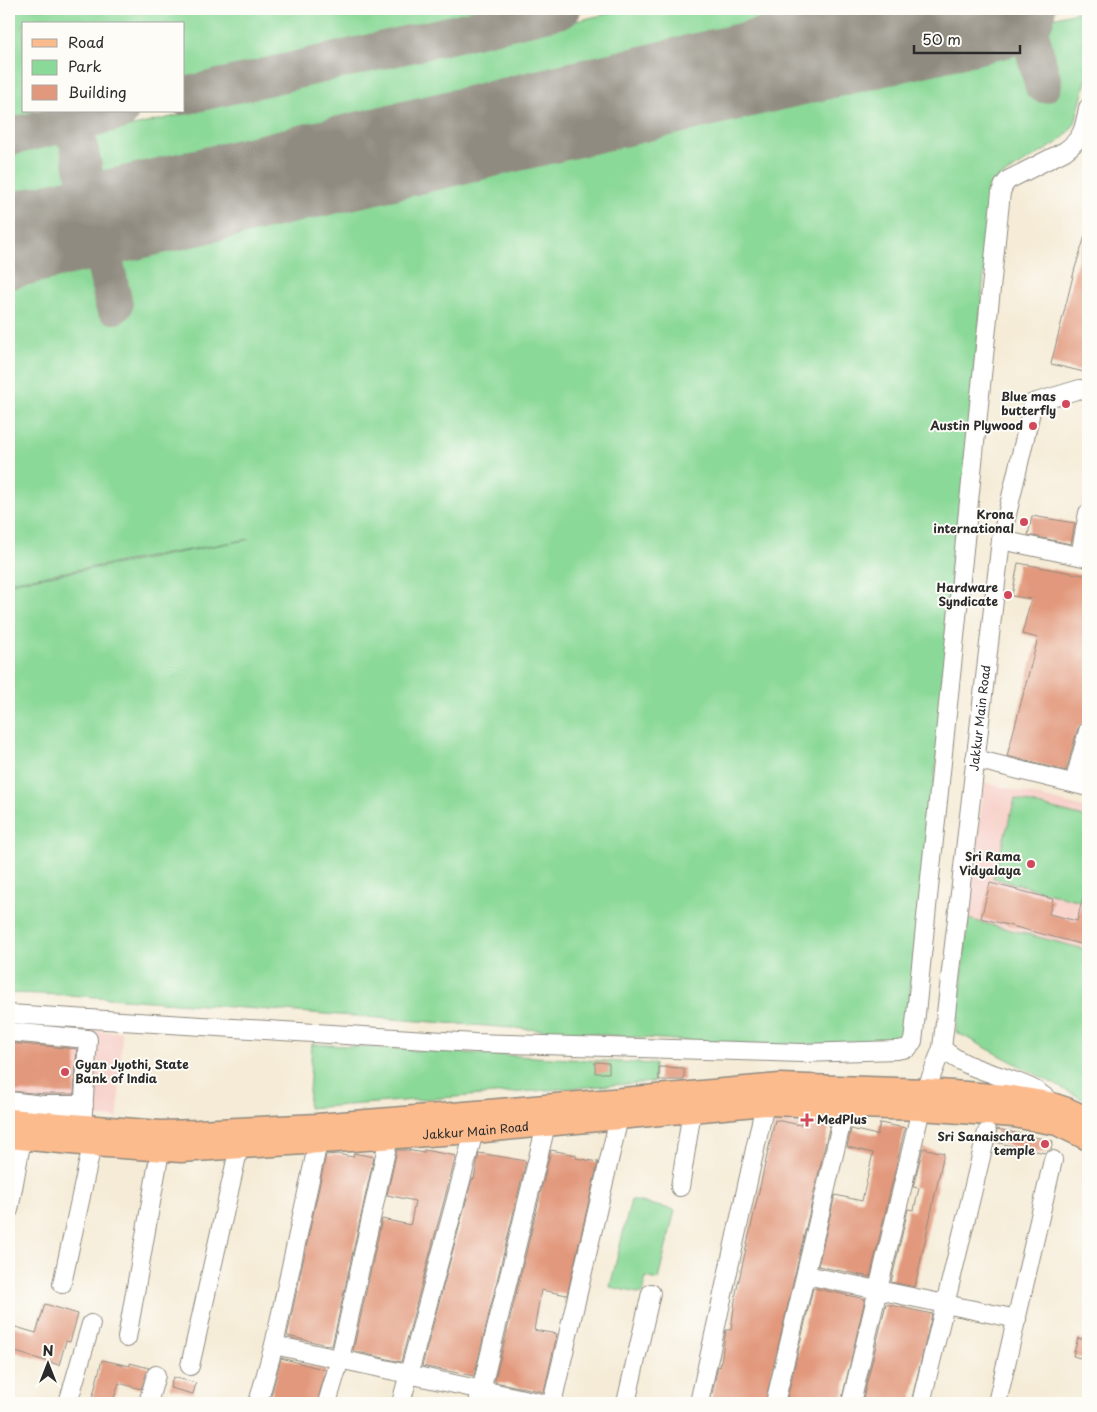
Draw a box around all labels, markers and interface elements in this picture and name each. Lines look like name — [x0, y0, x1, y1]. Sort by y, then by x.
legend — [22, 22, 185, 112]
scale bar — [914, 22, 1021, 54]
text: 50 m — [922, 27, 961, 50]
text: Road — [68, 30, 104, 53]
text: Park — [68, 54, 102, 77]
text: Building — [68, 80, 127, 103]
place label: Blue mas butterfly — [1001, 387, 1056, 419]
marker: Blue mas butterfly — [1060, 398, 1072, 410]
place label: Austin Plywood — [929, 416, 1024, 434]
marker: Austin Plywood — [1027, 420, 1039, 432]
place label: Krona international — [933, 505, 1014, 537]
marker: Krona international — [1018, 516, 1030, 528]
place label: Hardware Syndicate — [937, 578, 998, 610]
marker: Hardware Syndicate — [1002, 589, 1014, 601]
street label: Jakkur Main Road — [964, 664, 994, 772]
place label: Sri Rama Vidyalaya — [959, 847, 1022, 879]
marker: Sri Rama Vidyalaya — [1025, 858, 1037, 870]
place label: Gyan Jyothi, State Bank of India — [75, 1055, 189, 1087]
marker: Gyan Jyothi, State Bank of India — [59, 1066, 71, 1078]
place label: MedPlus — [817, 1110, 867, 1128]
marker: MedPlus — [801, 1114, 813, 1126]
street label: Jakkur Main Road — [422, 1117, 530, 1143]
place label: Sri Sanaischara temple — [937, 1127, 1036, 1159]
marker: Sri Sanaischara temple — [1039, 1138, 1051, 1150]
north arrow — [22, 1340, 72, 1390]
text: N — [42, 1340, 54, 1361]

